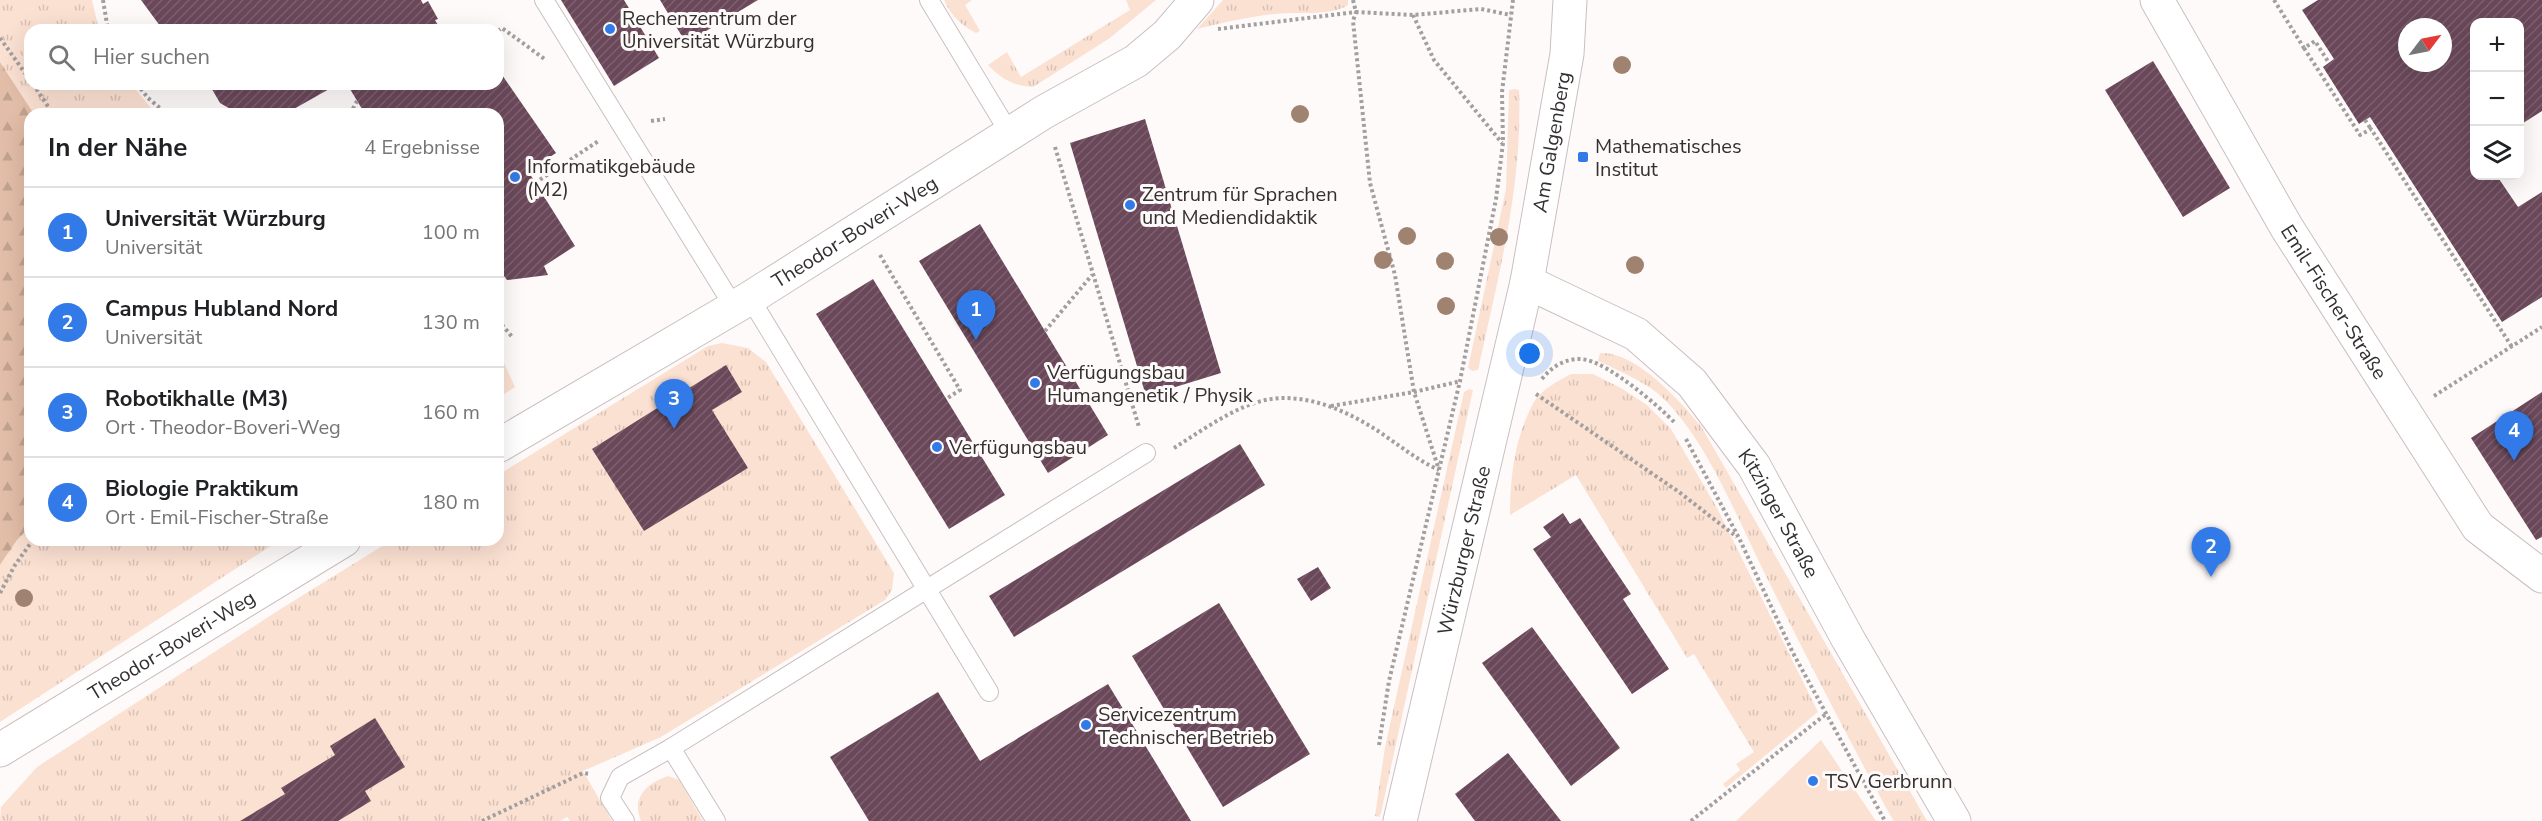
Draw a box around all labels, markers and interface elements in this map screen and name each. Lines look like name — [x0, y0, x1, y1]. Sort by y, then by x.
place label: Rechenzentrum der Universität Würzburg — [622, 5, 815, 55]
north arrow — [2398, 18, 2452, 72]
map controls — [2470, 18, 2524, 180]
button: + — [2470, 18, 2524, 72]
marker: Rechenzentrum der Universität Würzburg — [603, 22, 617, 36]
search box — [24, 24, 504, 90]
icon: search — [45, 41, 78, 74]
text: Hier suchen — [93, 42, 210, 72]
street label: Am Galgenberg — [1526, 69, 1578, 215]
button: − — [2470, 72, 2524, 126]
button: layers — [2470, 126, 2524, 180]
text: In der Nähe — [48, 130, 187, 165]
place label: Mathematisches Institut — [1595, 133, 1742, 183]
text: 4 Ergebnisse — [364, 134, 480, 161]
marker: Mathematisches Institut — [1576, 150, 1590, 164]
place label: Informatikgebäude (M2) — [527, 153, 695, 203]
marker: Informatikgebäude (M2) — [508, 170, 522, 184]
street label: Theodor-Boveri-Weg — [767, 170, 943, 295]
place label: Zentrum für Sprachen und Mediendidaktik — [1142, 181, 1338, 231]
marker: Zentrum für Sprachen und Mediendidaktik — [1123, 198, 1137, 212]
text: Universität Würzburg — [105, 204, 326, 234]
text: 1 — [62, 219, 74, 246]
text: 100 m — [422, 219, 480, 246]
street label: Emil-Fischer-Straße — [2274, 219, 2393, 385]
text: Universität — [105, 234, 202, 261]
pin: 1 — [956, 290, 996, 340]
text: Campus Hubland Nord — [105, 294, 338, 324]
text: 2 — [62, 309, 74, 336]
text: 130 m — [422, 309, 480, 336]
text: Universität — [105, 324, 202, 351]
your location — [1515, 339, 1544, 368]
place label: Verfügungsbau Humangenetik / Physik — [1046, 359, 1254, 409]
marker: Verfügungsbau Humangenetik / Physik — [1028, 376, 1042, 390]
pin: 3 — [654, 380, 694, 429]
text: Robotikhalle (M3) — [105, 384, 289, 414]
text: 3 — [62, 399, 74, 426]
text: 160 m — [422, 399, 480, 426]
pin: 4 — [2494, 412, 2534, 461]
text: Ort · Theodor-Boveri-Weg — [105, 414, 341, 441]
place label: Verfügungsbau — [948, 434, 1087, 461]
marker: Verfügungsbau — [930, 440, 944, 454]
street label: Kitzinger Straße — [1732, 443, 1825, 583]
street label: Würzburger Straße — [1431, 463, 1497, 638]
text: Biologie Praktikum — [105, 474, 299, 504]
text: 4 — [62, 489, 74, 516]
text: 180 m — [422, 489, 480, 516]
text: Ort · Emil-Fischer-Straße — [105, 504, 329, 531]
pin: 2 — [2192, 528, 2230, 577]
street label: Theodor-Boveri-Weg — [83, 584, 260, 707]
place label: Servicezentrum Technischer Betrieb — [1098, 701, 1274, 751]
marker: Servicezentrum Technischer Betrieb — [1079, 718, 1093, 732]
place label: TSV Gerbrunn — [1825, 768, 1953, 795]
marker: TSV Gerbrunn — [1806, 774, 1820, 788]

